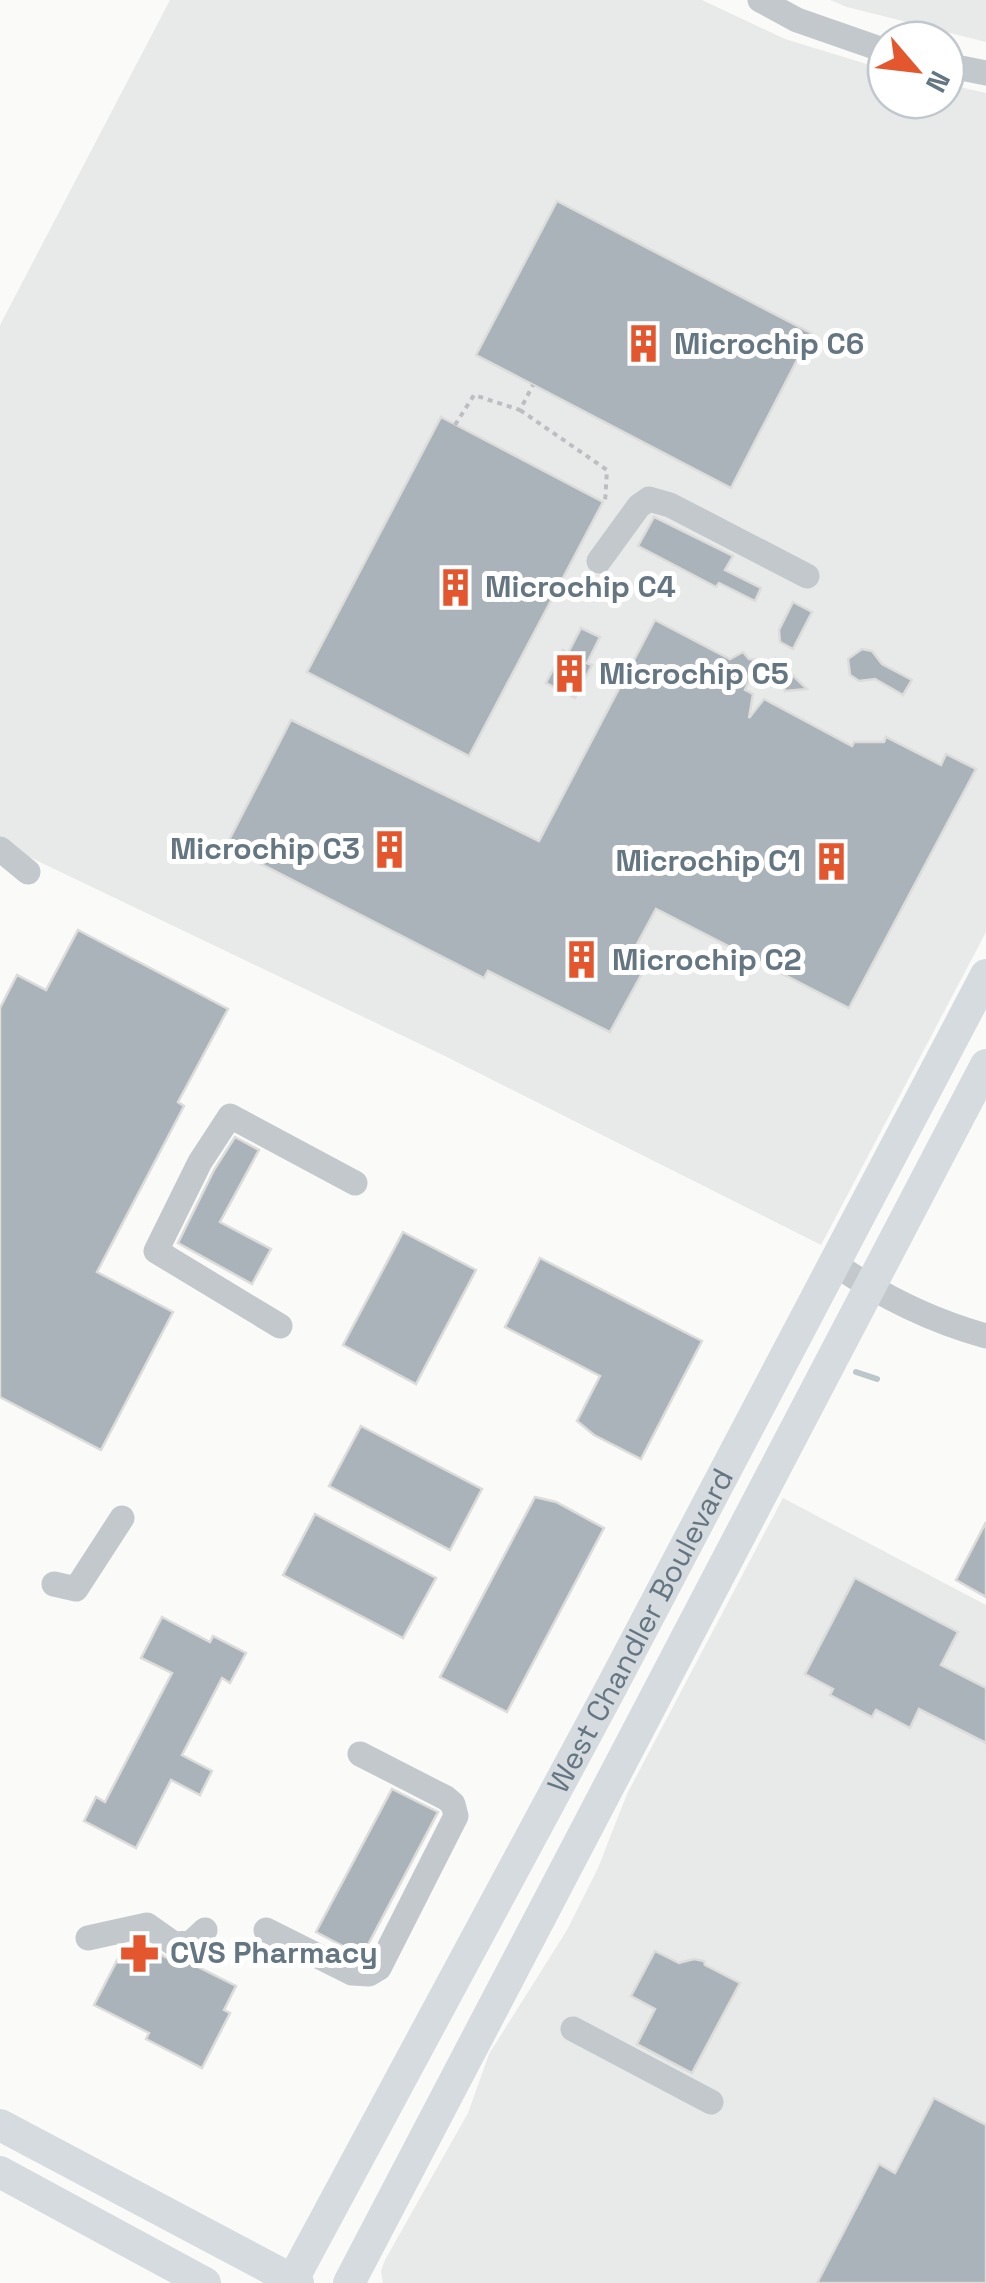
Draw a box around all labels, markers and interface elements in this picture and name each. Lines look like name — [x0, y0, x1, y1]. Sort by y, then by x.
north arrow — [866, 20, 966, 120]
text: N — [918, 65, 958, 98]
building icon: Microchip C6 — [623, 323, 665, 365]
place label: Microchip C6 — [674, 324, 864, 363]
building icon: Microchip C4 — [434, 566, 476, 608]
place label: Microchip C4 — [485, 567, 676, 606]
building icon: Microchip C5 — [548, 653, 590, 695]
place label: Microchip C5 — [599, 654, 789, 693]
building icon: Microchip C3 — [369, 828, 411, 870]
place label: Microchip C3 — [170, 829, 360, 868]
building icon: Microchip C1 — [810, 840, 852, 882]
place label: Microchip C1 — [616, 841, 801, 880]
building icon: Microchip C2 — [561, 939, 603, 981]
place label: Microchip C2 — [612, 940, 802, 979]
street label: West Chandler Boulevard — [538, 1462, 742, 1800]
pharmacy icon: CVS Pharmacy — [119, 1932, 161, 1974]
place label: CVS Pharmacy — [170, 1933, 378, 1972]

